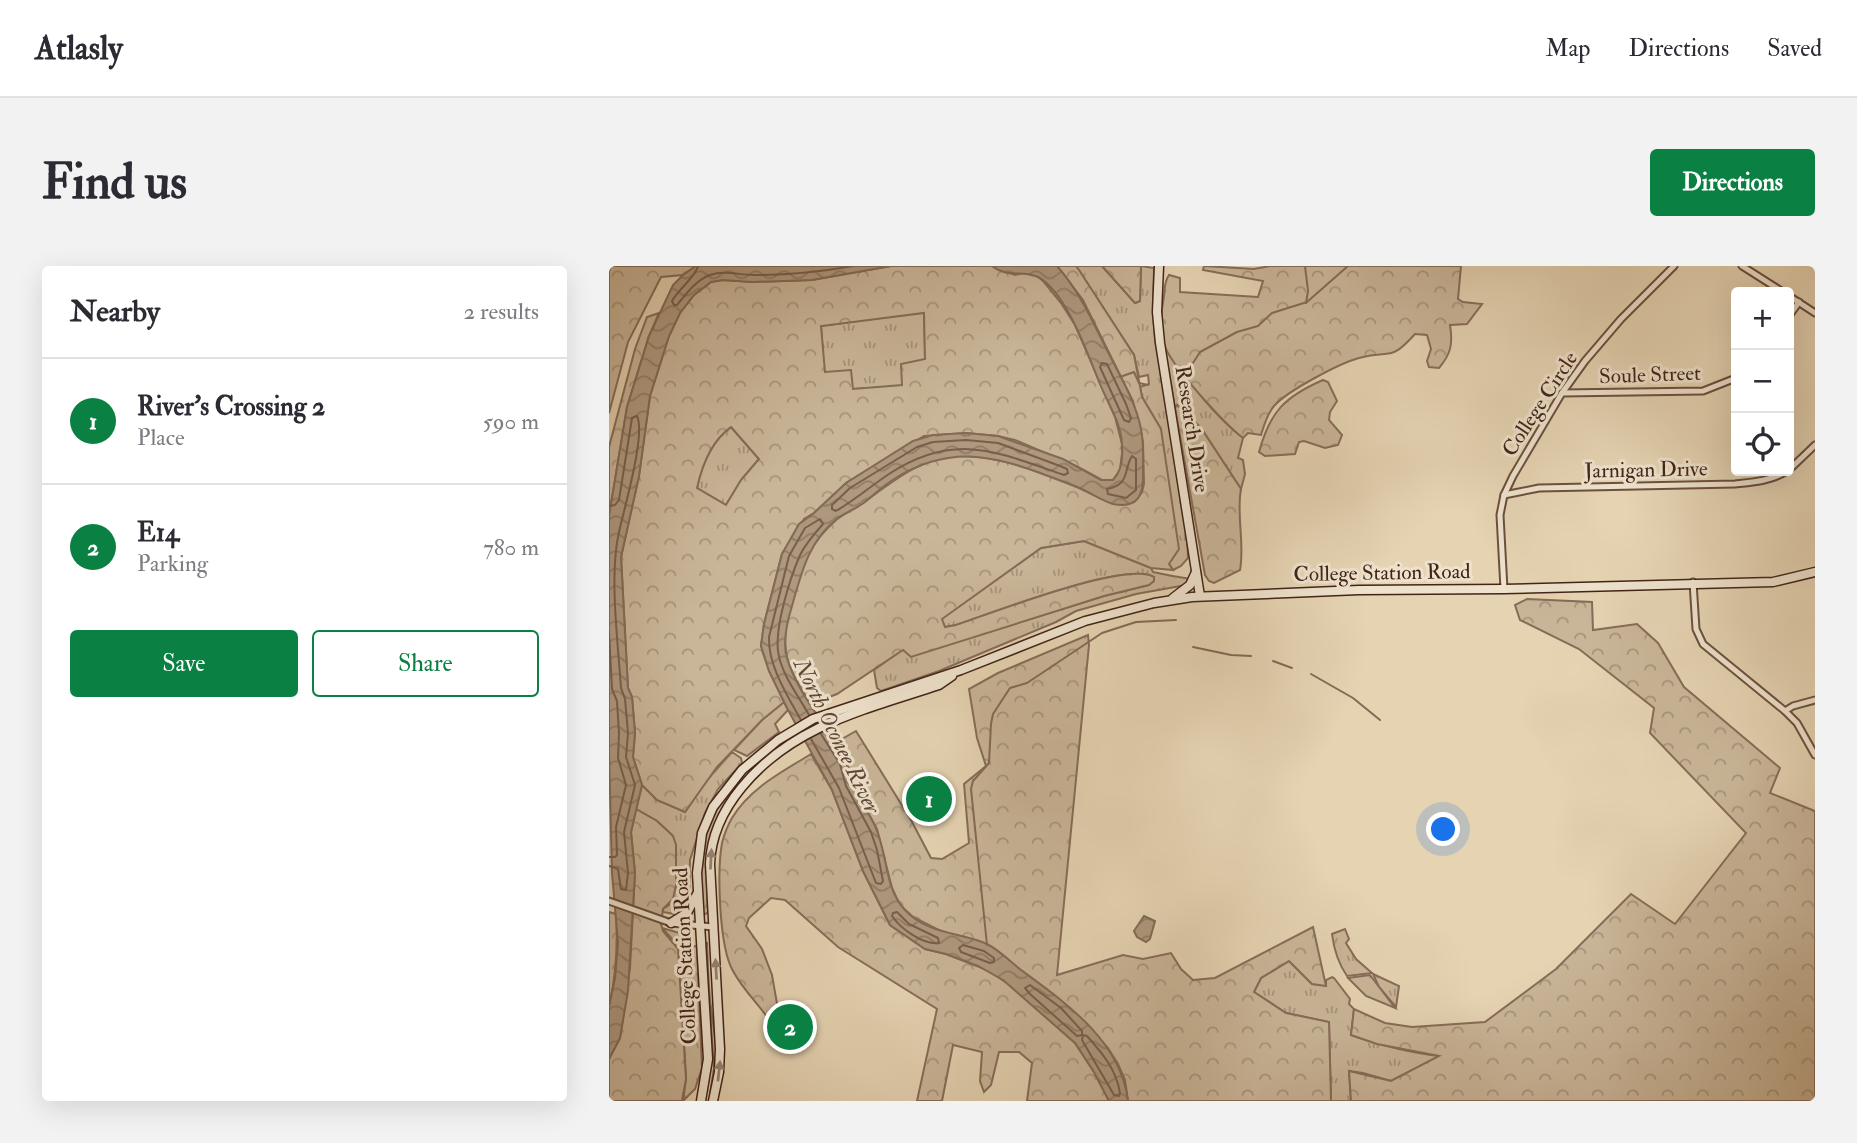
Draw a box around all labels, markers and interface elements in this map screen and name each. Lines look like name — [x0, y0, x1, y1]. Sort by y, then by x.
text: Atlasly — [35, 28, 123, 69]
text: Map — [1545, 33, 1590, 64]
text: Directions — [1628, 33, 1729, 64]
text: Saved — [1767, 33, 1822, 64]
button: Directions — [1650, 149, 1815, 216]
text: Find us — [42, 152, 187, 213]
map controls — [1731, 287, 1794, 476]
button: + — [1731, 287, 1794, 350]
text: Nearby — [70, 293, 160, 330]
text: 2 results — [464, 297, 539, 326]
street label: College Circle — [1496, 346, 1584, 461]
button: − — [1731, 350, 1794, 413]
street label: Soule Street — [1599, 360, 1702, 390]
street label: Research Drive — [1169, 364, 1215, 495]
text: River's Crossing 2 — [137, 391, 325, 423]
text: 1 — [89, 407, 97, 436]
text: 590 m — [483, 407, 539, 436]
button: locate — [1731, 413, 1794, 476]
text: Place — [137, 423, 185, 452]
street label: Jarnigan Drive — [1583, 455, 1708, 485]
text: E14 — [137, 517, 179, 549]
text: 2 — [87, 533, 99, 562]
text: 780 m — [483, 533, 539, 562]
text: Parking — [137, 549, 208, 578]
street label: College Station Road — [1293, 558, 1471, 588]
button: Save — [70, 630, 298, 697]
button: Share — [312, 630, 539, 697]
water label: North Oconee River — [786, 653, 888, 820]
pin: 1 — [906, 773, 952, 825]
your location — [1426, 812, 1460, 846]
one-way arrow — [705, 848, 716, 870]
street label: College Station Road — [667, 866, 703, 1045]
one-way arrow — [710, 957, 721, 979]
pin: 2 — [767, 1001, 813, 1053]
one-way arrow — [713, 1060, 724, 1082]

